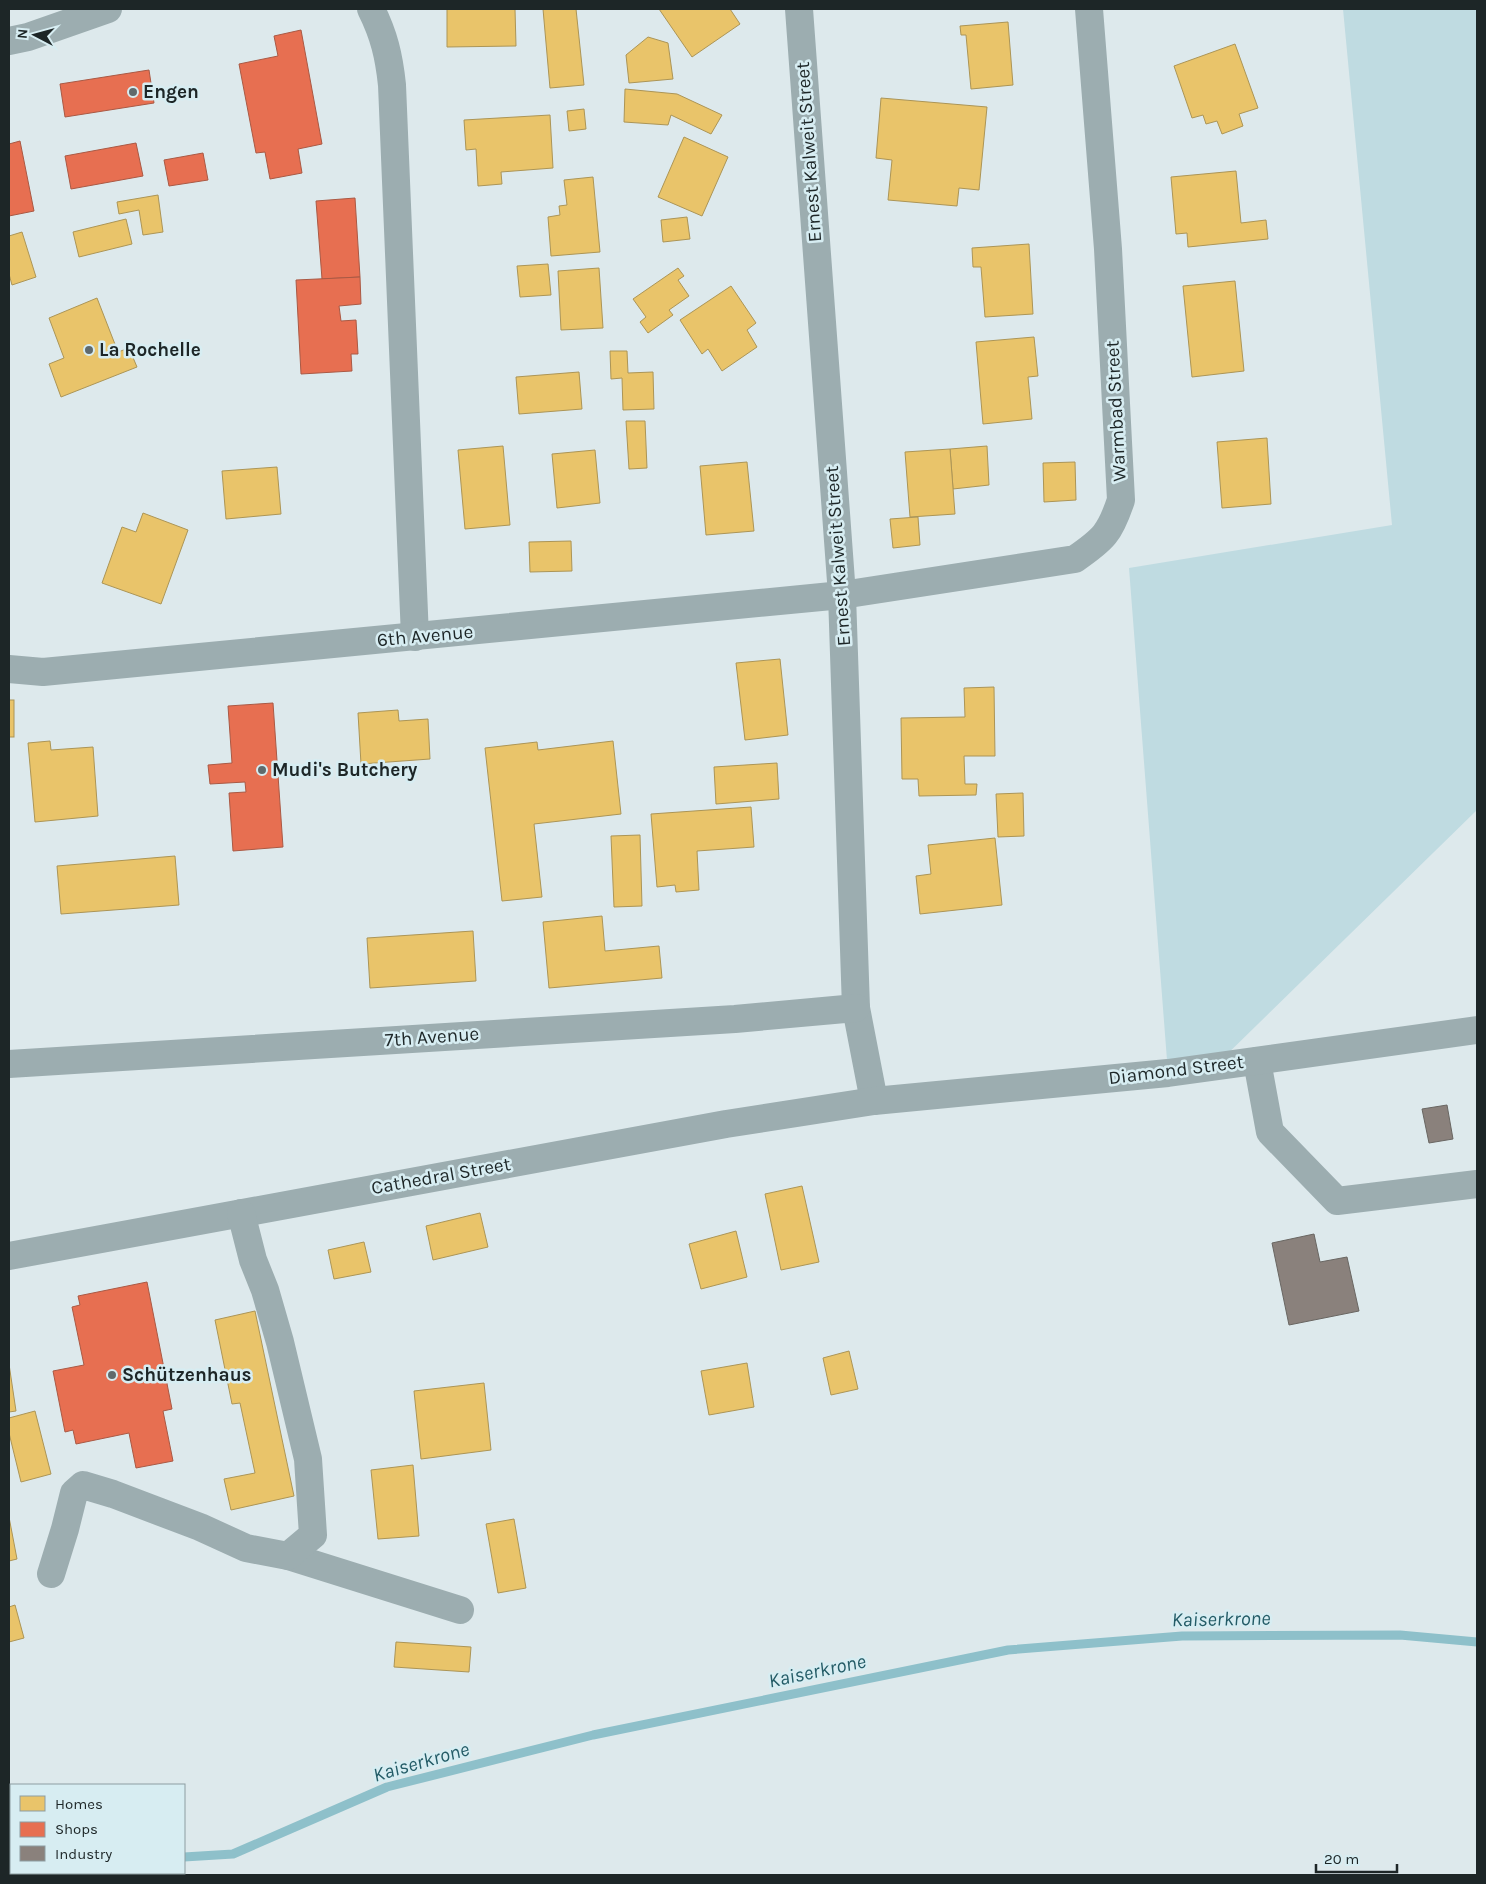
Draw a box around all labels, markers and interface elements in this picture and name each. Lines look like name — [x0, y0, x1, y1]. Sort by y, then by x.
north arrow — [10, 10, 60, 60]
text: N — [14, 28, 32, 40]
street label: Ernest Kalweit Street — [792, 61, 826, 243]
place label: Engen — [143, 81, 199, 103]
marker: Engen — [127, 86, 139, 98]
place label: La Rochelle — [99, 339, 201, 361]
street label: Warmbad Street — [1101, 340, 1131, 482]
marker: La Rochelle — [83, 344, 95, 356]
street label: Ernest Kalweit Street — [821, 465, 855, 647]
street label: 6th Avenue — [376, 621, 474, 651]
place label: Mudi's Butchery — [272, 759, 418, 781]
marker: Mudi's Butchery — [256, 764, 268, 776]
street label: 7th Avenue — [384, 1023, 480, 1051]
street label: Diamond Street — [1107, 1051, 1245, 1089]
street label: Cathedral Street — [370, 1153, 512, 1199]
place label: Schützenhaus — [122, 1364, 252, 1386]
marker: Schützenhaus — [106, 1369, 118, 1381]
water label: Kaiserkrone — [1171, 1607, 1271, 1631]
water label: Kaiserkrone — [766, 1649, 868, 1693]
water label: Kaiserkrone — [370, 1737, 472, 1787]
legend — [10, 1784, 185, 1874]
text: Homes — [55, 1795, 103, 1813]
text: Shops — [55, 1820, 98, 1838]
scale bar — [1316, 1842, 1397, 1874]
text: Industry — [55, 1845, 112, 1863]
text: 20 m — [1324, 1850, 1359, 1868]

